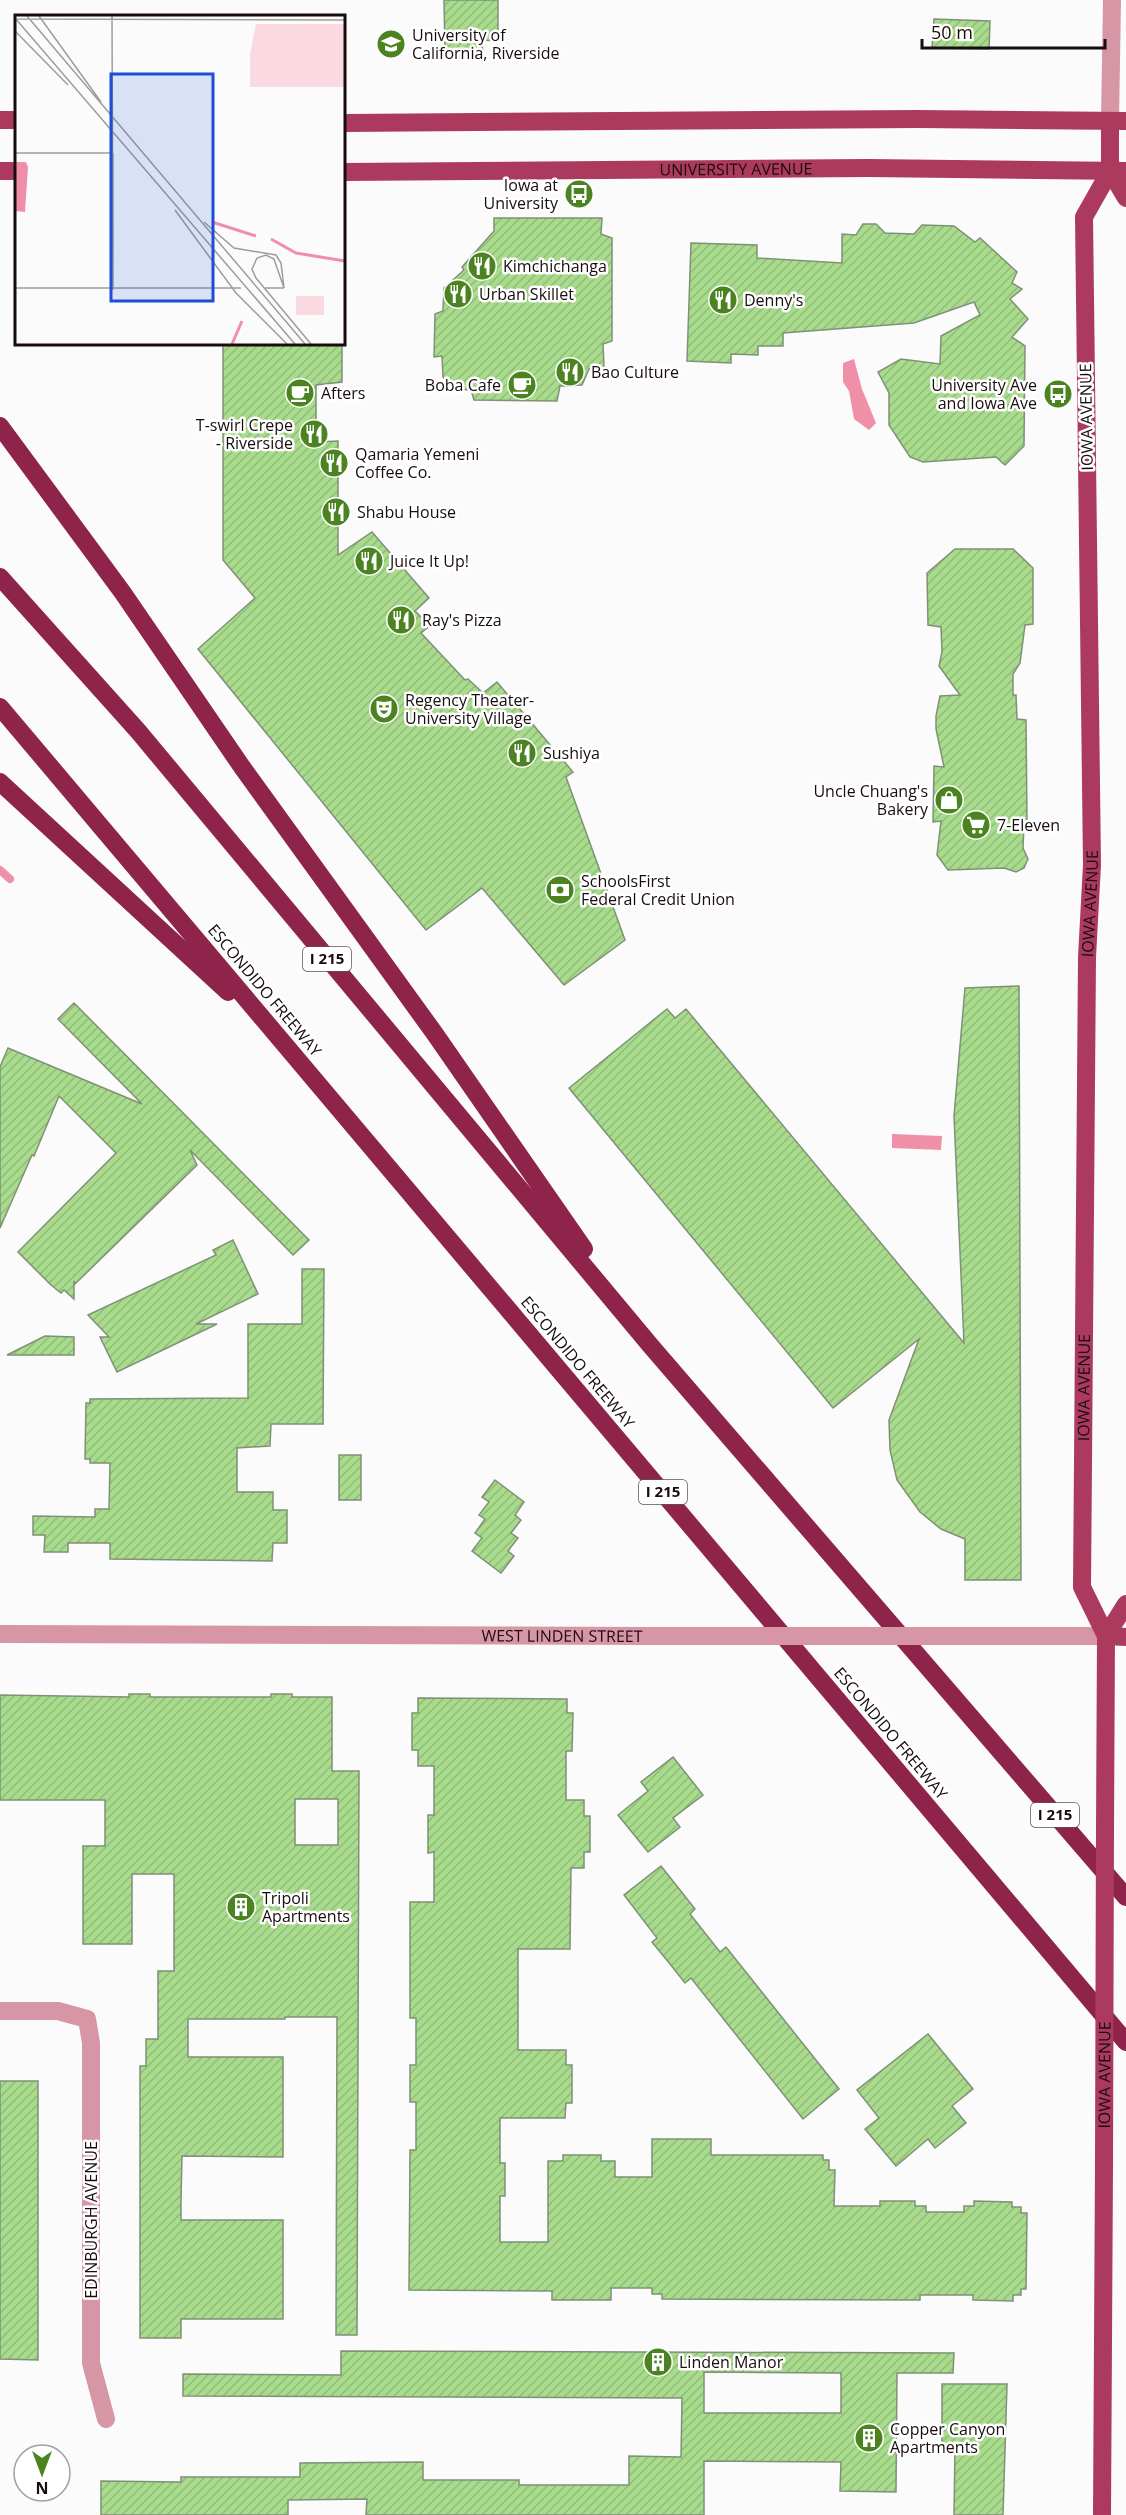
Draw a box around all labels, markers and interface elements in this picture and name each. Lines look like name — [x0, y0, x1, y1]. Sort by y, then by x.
scale bar — [922, 12, 1105, 50]
inset map — [15, 15, 345, 345]
text: 50 m — [931, 20, 973, 44]
place label: University of California, Riverside — [412, 24, 560, 64]
school or university icon: University of California, Riverside — [375, 28, 407, 60]
street label: UNIVERSITY AVENUE — [659, 157, 812, 181]
place label: Iowa at University — [484, 174, 559, 214]
bus stop icon: Iowa at University — [563, 178, 595, 210]
restaurant icon: Kimchichanga — [466, 250, 498, 282]
place label: Kimchichanga — [503, 255, 607, 277]
restaurant icon: Urban Skillet — [442, 278, 474, 310]
place label: Urban Skillet — [479, 283, 574, 305]
restaurant icon: Denny's — [707, 284, 739, 316]
place label: Denny's — [744, 289, 803, 311]
restaurant icon: Bao Culture — [554, 356, 586, 388]
place label: Bao Culture — [591, 361, 679, 383]
street label: IOWA AVENUE — [1074, 363, 1098, 471]
cafe icon: Boba Cafe — [506, 369, 538, 401]
place label: Boba Cafe — [425, 374, 501, 396]
place label: University Ave and Iowa Ave — [931, 374, 1037, 414]
cafe icon: Afters — [284, 377, 316, 409]
bus stop icon: University Ave and Iowa Ave — [1042, 378, 1074, 410]
place label: Afters — [321, 382, 365, 404]
place label: T-swirl Crepe - Riverside — [196, 414, 293, 454]
restaurant icon: T-swirl Crepe - Riverside — [298, 418, 330, 450]
place label: Qamaria Yemeni Coffee Co. — [355, 443, 479, 483]
restaurant icon: Qamaria Yemeni Coffee Co. — [318, 447, 350, 479]
restaurant icon: Shabu House — [320, 496, 352, 528]
place label: Shabu House — [357, 501, 456, 523]
restaurant icon: Juice It Up! — [353, 545, 385, 577]
place label: Juice It Up! — [388, 550, 469, 572]
restaurant icon: Ray's Pizza — [385, 604, 417, 636]
place label: Ray's Pizza — [422, 609, 502, 631]
place label: Regency Theater- University Village — [405, 689, 534, 729]
theatre icon: Regency Theater- University Village — [368, 693, 400, 725]
restaurant icon: Sushiya — [506, 737, 538, 769]
place label: Sushiya — [543, 742, 600, 764]
place label: Uncle Chuang's Bakery — [813, 780, 929, 820]
shop icon: Uncle Chuang's Bakery — [933, 784, 965, 816]
supermarket icon: 7-Eleven — [960, 809, 992, 841]
place label: 7-Eleven — [997, 814, 1060, 836]
street label: IOWA AVENUE — [1076, 850, 1103, 958]
place label: SchoolsFirst Federal Credit Union — [581, 870, 735, 910]
bank icon: SchoolsFirst Federal Credit Union — [544, 874, 576, 906]
street label: ESCONDIDO FREEWAY — [203, 919, 327, 1061]
road number: I 215 — [303, 947, 351, 971]
street label: ESCONDIDO FREEWAY — [516, 1291, 640, 1433]
street label: IOWA AVENUE — [1072, 1334, 1095, 1441]
road number: I 215 — [639, 1480, 687, 1504]
street label: WEST LINDEN STREET — [481, 1624, 643, 1647]
street label: ESCONDIDO FREEWAY — [829, 1662, 953, 1804]
road number: I 215 — [1031, 1803, 1079, 1827]
place label: Tripoli Apartments — [262, 1887, 350, 1927]
building icon: Tripoli Apartments — [225, 1891, 257, 1923]
street label: IOWA AVENUE — [1093, 2021, 1115, 2129]
street label: EDINBURGH AVENUE — [80, 2141, 102, 2299]
building icon: Linden Manor — [642, 2346, 674, 2378]
place label: Linden Manor — [679, 2351, 784, 2373]
place label: Copper Canyon Apartments — [890, 2418, 1005, 2458]
building icon: Copper Canyon Apartments — [853, 2422, 885, 2454]
north arrow — [12, 2443, 72, 2503]
text: N — [35, 2477, 49, 2499]

